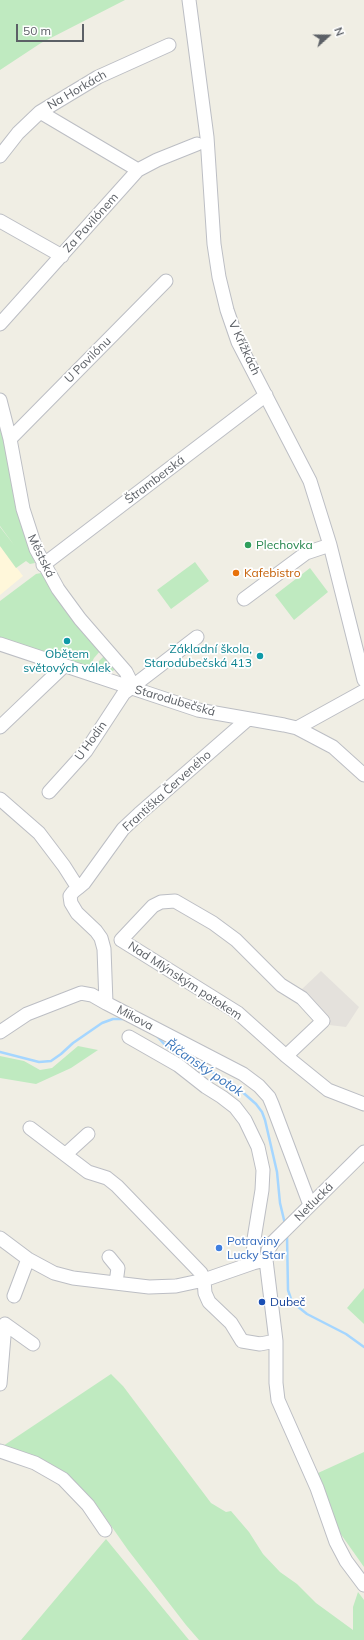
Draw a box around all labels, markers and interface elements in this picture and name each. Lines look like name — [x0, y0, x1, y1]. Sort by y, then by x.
scale bar — [18, 16, 86, 42]
north arrow — [308, 16, 348, 56]
text: 50 m — [23, 23, 51, 38]
text: N — [331, 25, 347, 38]
street label: Na Horkách — [45, 67, 109, 113]
street label: Za Pavilónem — [61, 190, 121, 256]
street label: V Křížkách — [225, 318, 263, 378]
street label: U Pavilónu — [62, 334, 114, 386]
street label: Štramberská — [122, 453, 188, 507]
street label: Městská — [24, 532, 58, 580]
place label: Plechovka — [256, 538, 313, 552]
marker: Plechovka — [243, 540, 253, 550]
place label: Kafebistro — [244, 566, 301, 580]
marker: Kafebistro — [231, 568, 241, 578]
marker: Obětem světových válek — [62, 636, 72, 646]
place label: Základní škola, Starodubečská 413 — [144, 642, 252, 670]
place label: Obětem světových válek — [23, 647, 111, 675]
marker: Základní škola, Starodubečská 413 — [255, 651, 265, 661]
street label: Starodubečská — [133, 683, 217, 719]
street label: U Hodin — [72, 719, 110, 763]
street label: Františka Červeného — [120, 748, 214, 834]
street label: Nad Mlýnským potokem — [125, 939, 245, 1023]
street label: Mikova — [114, 1002, 156, 1034]
water label: Říčanský potok — [162, 1036, 246, 1100]
street label: Netlucká — [292, 1180, 336, 1224]
place label: Potraviny Lucky Star — [227, 1234, 285, 1262]
marker: Potraviny Lucky Star — [214, 1243, 224, 1253]
place label: Dubeč — [270, 1295, 306, 1309]
marker: Dubeč — [257, 1297, 267, 1307]

